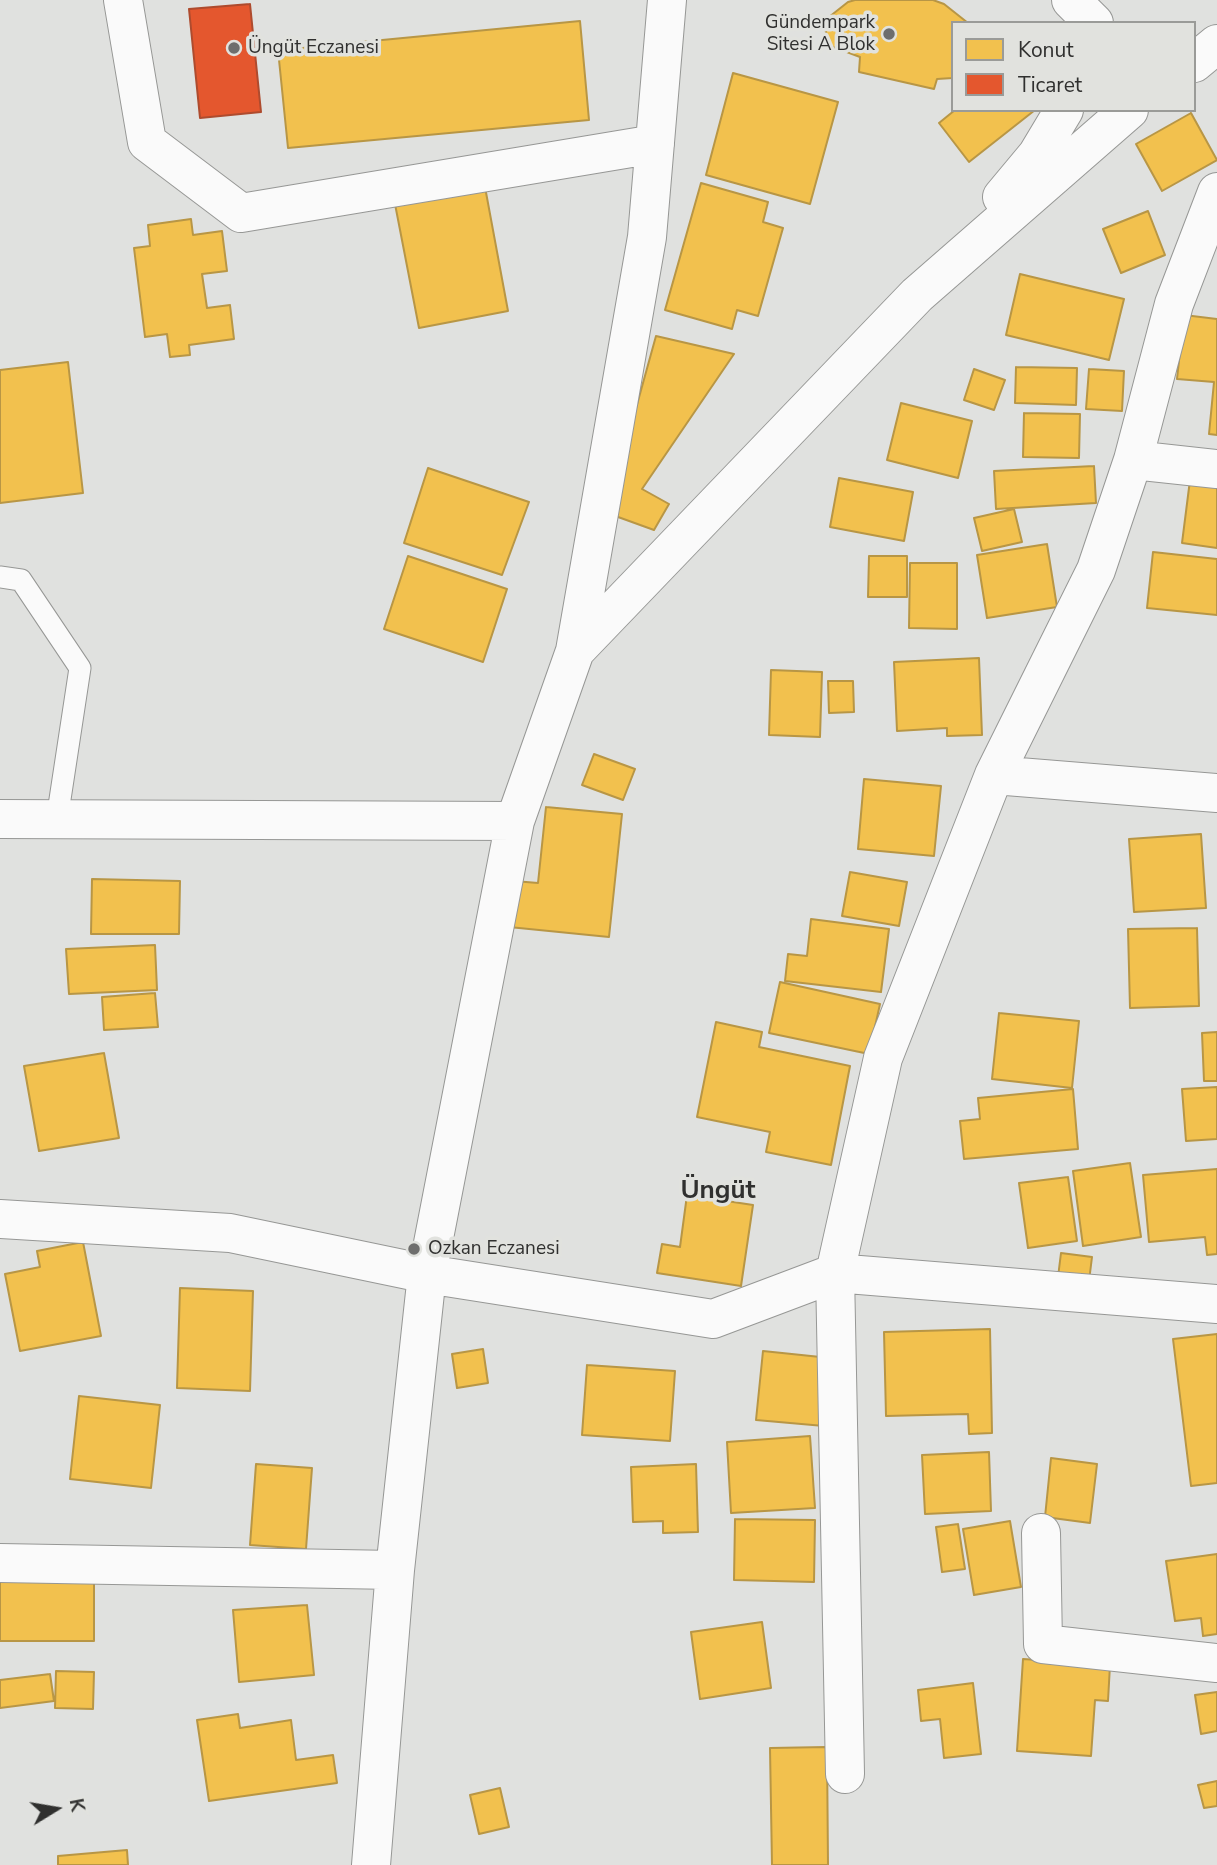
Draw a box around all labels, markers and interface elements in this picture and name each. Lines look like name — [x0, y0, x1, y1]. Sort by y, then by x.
place label: Gündempark Sitesi A Blok — [765, 12, 875, 56]
legend — [951, 21, 1196, 112]
marker: Gündempark Sitesi A Blok — [881, 26, 897, 42]
text: Konut — [1018, 36, 1074, 64]
place label: Üngüt Eczanesi — [248, 37, 379, 59]
marker: Üngüt Eczanesi — [226, 40, 242, 56]
text: Ticaret — [1018, 71, 1082, 99]
district label: Üngüt — [680, 1176, 756, 1208]
place label: Ozkan Eczanesi — [428, 1238, 560, 1260]
marker: Ozkan Eczanesi — [406, 1241, 422, 1257]
north arrow — [21, 1774, 91, 1844]
text: K — [63, 1796, 91, 1814]

